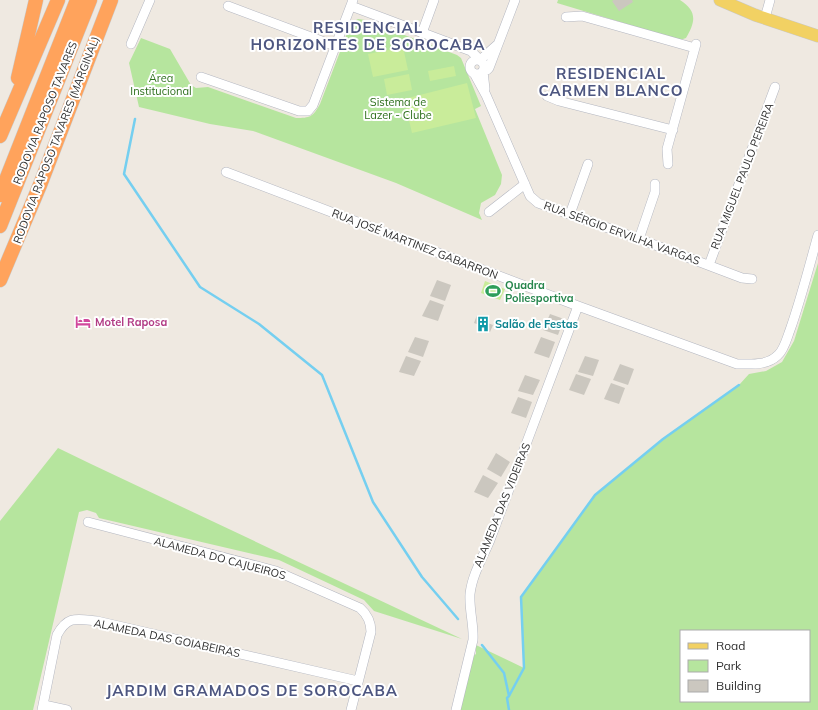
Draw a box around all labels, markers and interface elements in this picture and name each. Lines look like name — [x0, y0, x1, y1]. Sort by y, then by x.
district label: RESIDENCIAL HORIZONTES DE SOROCABA — [250, 18, 486, 54]
street label: RODOVIA RAPOSO TAVARES (MARGINAL) — [10, 34, 102, 246]
street label: RODOVIA RAPOSO TAVARES — [10, 39, 80, 186]
district label: RESIDENCIAL CARMEN BLANCO — [538, 64, 684, 100]
park label: Área Institucional — [130, 71, 192, 98]
park label: Sistema de Lazer - Clube — [364, 95, 432, 122]
street label: RUA MIGUEL PAULO PEREIRA — [708, 101, 776, 251]
street label: RUA SÉRGIO ERVILHA VARGAS — [542, 198, 702, 268]
street label: RUA JOSÉ MARTINEZ GABARRON — [330, 206, 500, 282]
place label: Quadra Poliesportiva — [505, 278, 574, 305]
sports icon: Quadra Poliesportiva — [484, 282, 502, 300]
hotel icon: Motel Raposa — [74, 313, 92, 331]
place label: Motel Raposa — [95, 315, 167, 329]
building icon: Salão de Festas — [474, 315, 492, 333]
place label: Salão de Festas — [495, 317, 579, 331]
street label: ALAMEDA DAS VIDEIRAS — [471, 441, 533, 569]
street label: ALAMEDA DO CAJUEIROS — [153, 534, 288, 582]
street label: ALAMEDA DAS GOIABEIRAS — [93, 616, 242, 660]
legend — [680, 630, 810, 702]
text: Road — [716, 638, 745, 653]
text: Park — [716, 658, 742, 673]
text: Building — [716, 678, 761, 693]
district label: JARDIM GRAMADOS DE SOROCABA — [106, 681, 398, 700]

